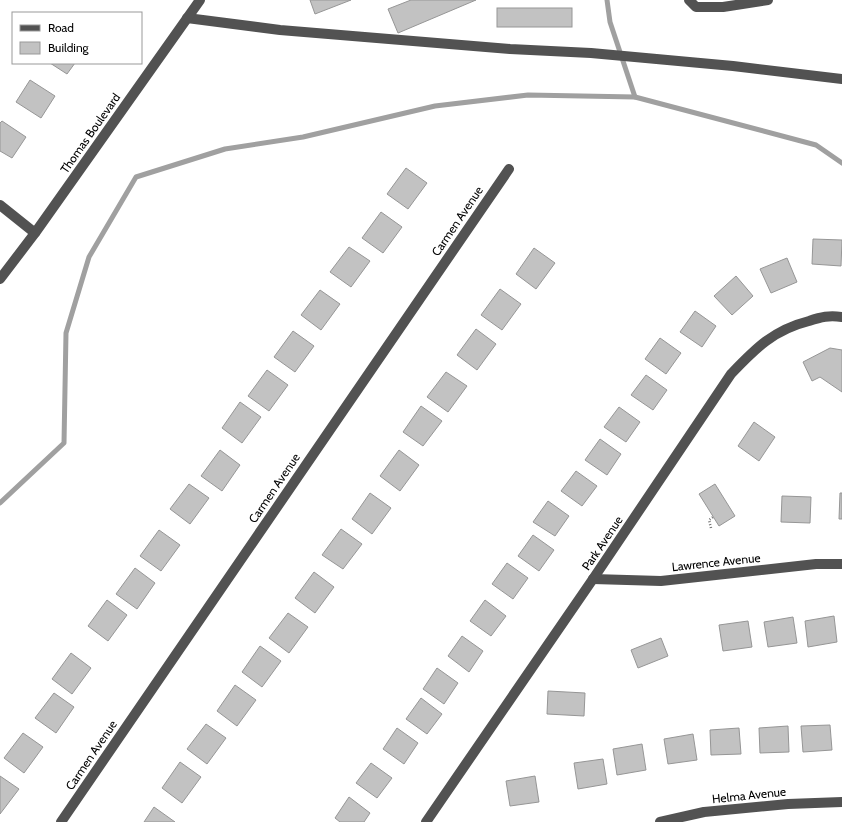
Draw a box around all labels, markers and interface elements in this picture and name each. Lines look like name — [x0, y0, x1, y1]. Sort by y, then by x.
legend — [12, 12, 142, 64]
text: Road — [48, 20, 74, 35]
text: Building — [48, 40, 90, 55]
street label: Thomas Boulevard — [57, 90, 123, 176]
street label: Carmen Avenue — [428, 183, 486, 259]
street label: Carmen Avenue — [245, 450, 303, 526]
street label: Park Avenue — [578, 513, 626, 573]
street label: Lawrence Avenue — [671, 550, 761, 574]
street label: Carmen Avenue — [62, 717, 120, 793]
street label: Helma Avenue — [711, 784, 787, 806]

